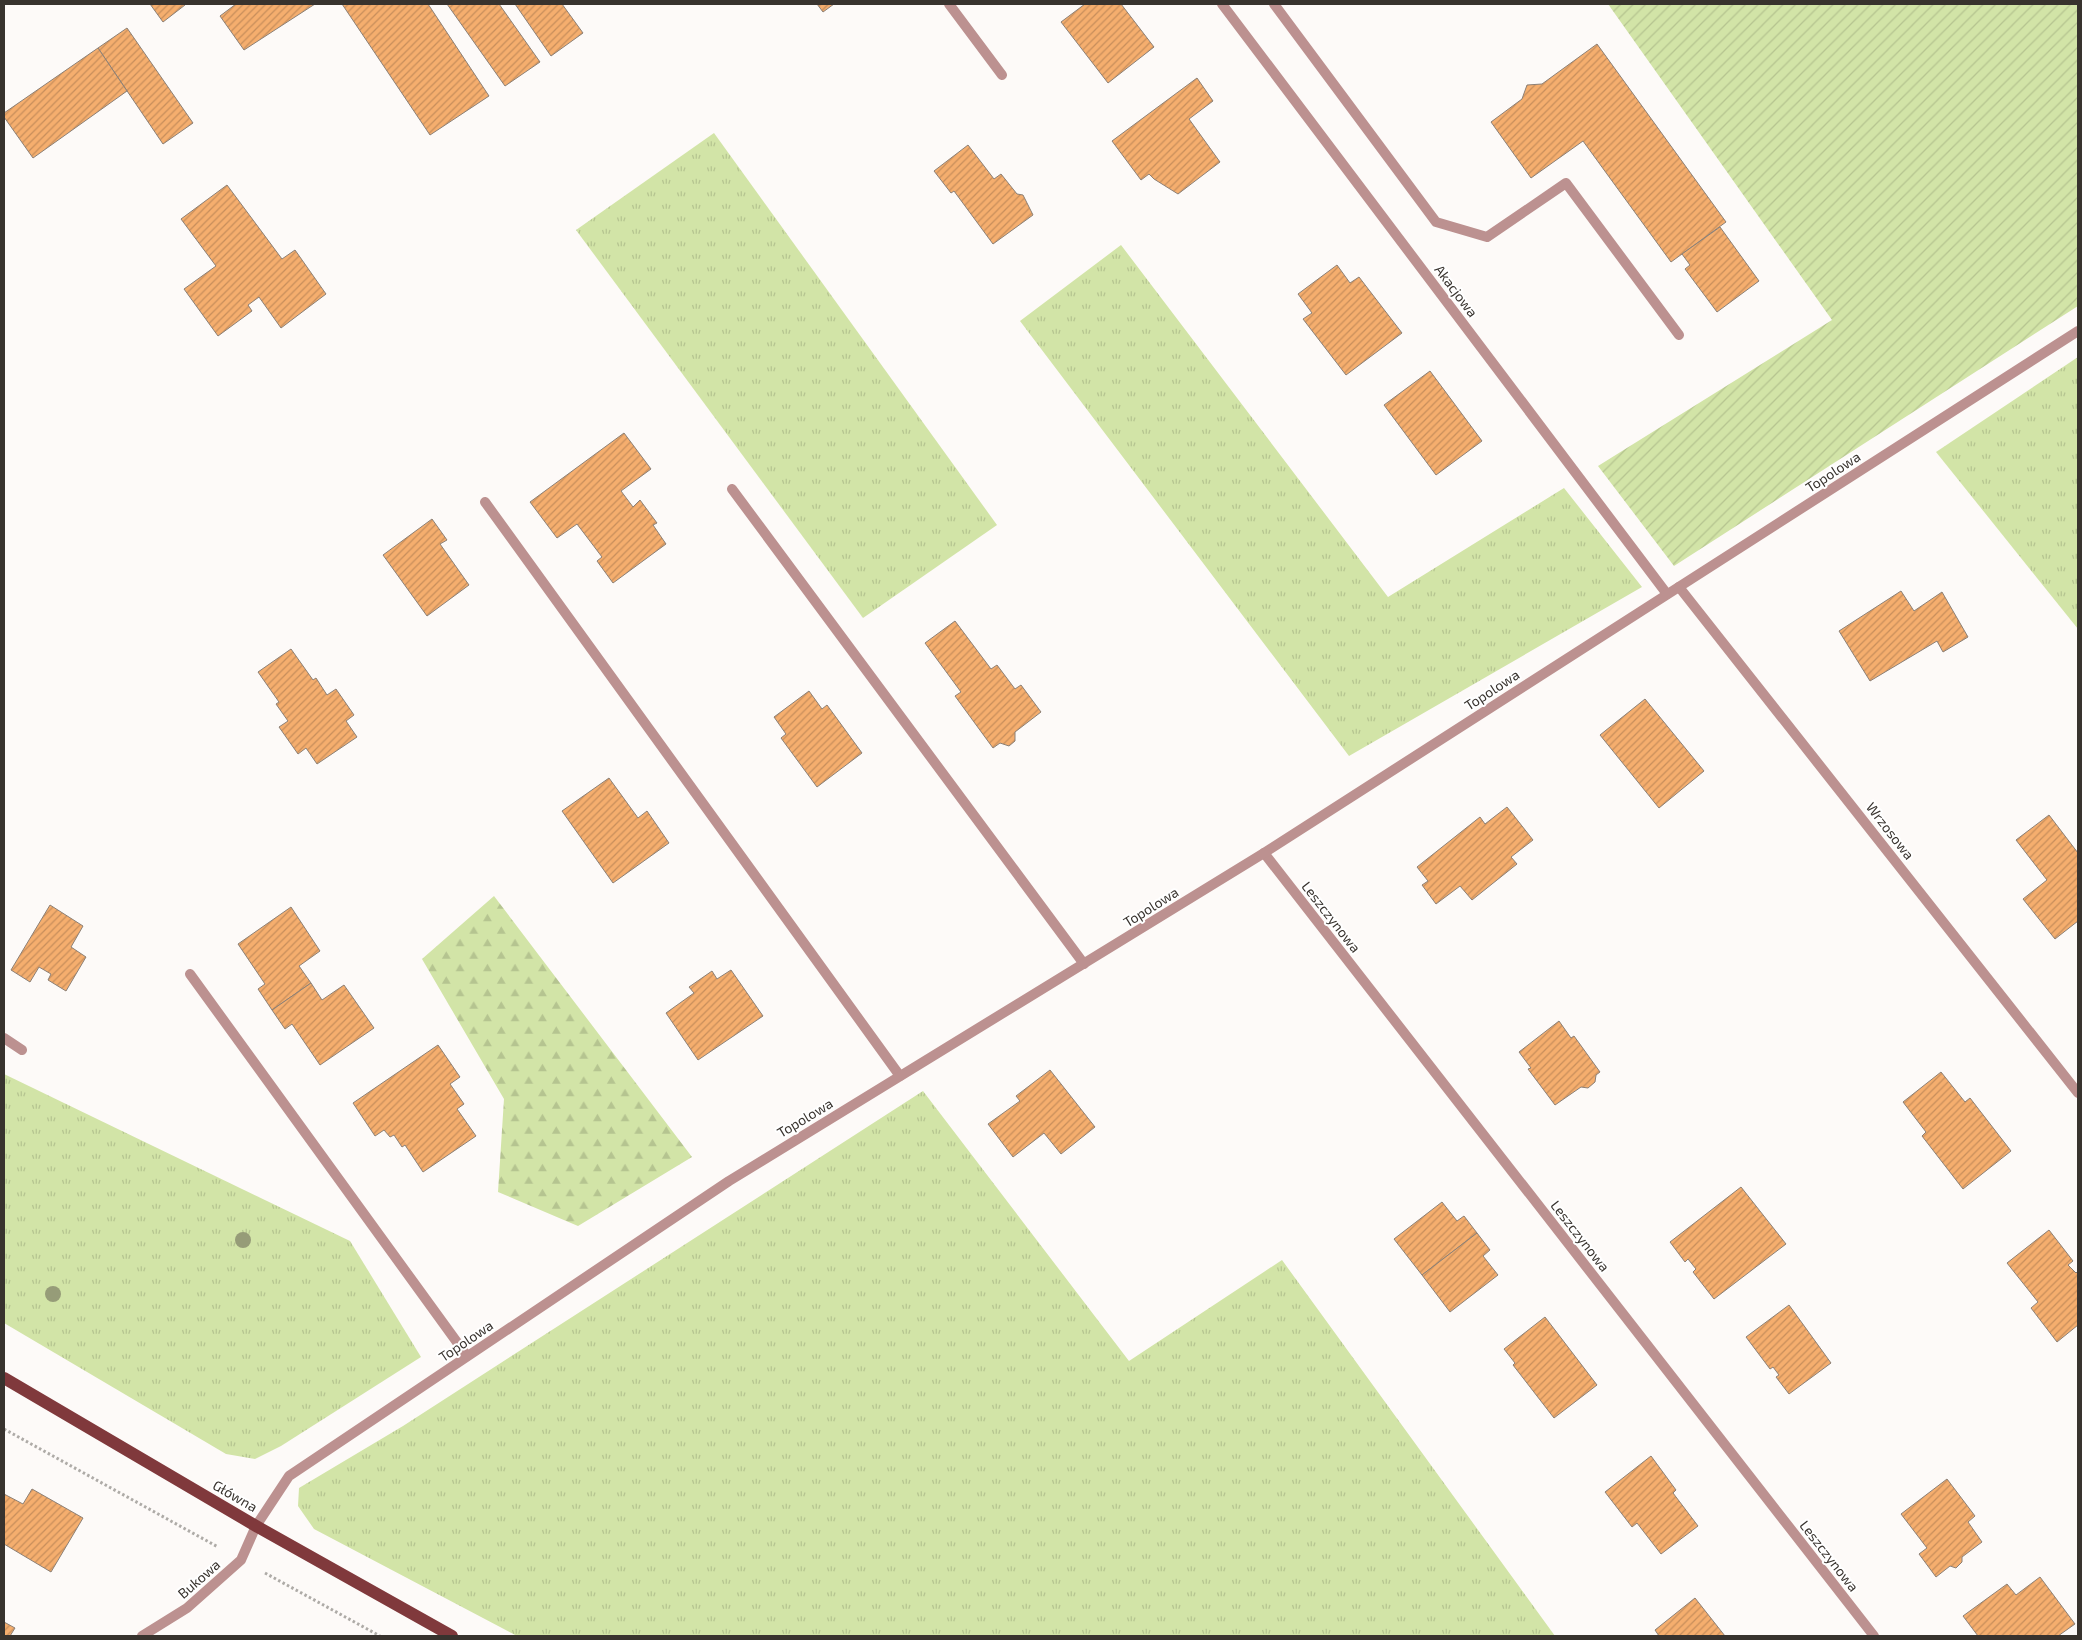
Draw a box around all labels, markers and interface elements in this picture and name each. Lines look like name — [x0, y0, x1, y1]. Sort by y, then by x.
street label: Akacjowa — [1431, 261, 1482, 320]
street label: Topolowa — [1802, 448, 1863, 496]
street label: Topolowa — [1461, 666, 1522, 714]
street label: Wrzosowa — [1863, 799, 1918, 863]
street label: Leszczynowa — [1298, 878, 1364, 956]
street label: Topolowa — [1120, 883, 1181, 930]
street label: Topolowa — [774, 1094, 836, 1141]
street label: Leszczynowa — [1547, 1197, 1613, 1275]
street label: Topolowa — [435, 1316, 496, 1365]
street label: Główna — [210, 1476, 261, 1515]
street label: Leszczynowa — [1796, 1517, 1862, 1595]
street label: Bukowa — [174, 1556, 223, 1602]

